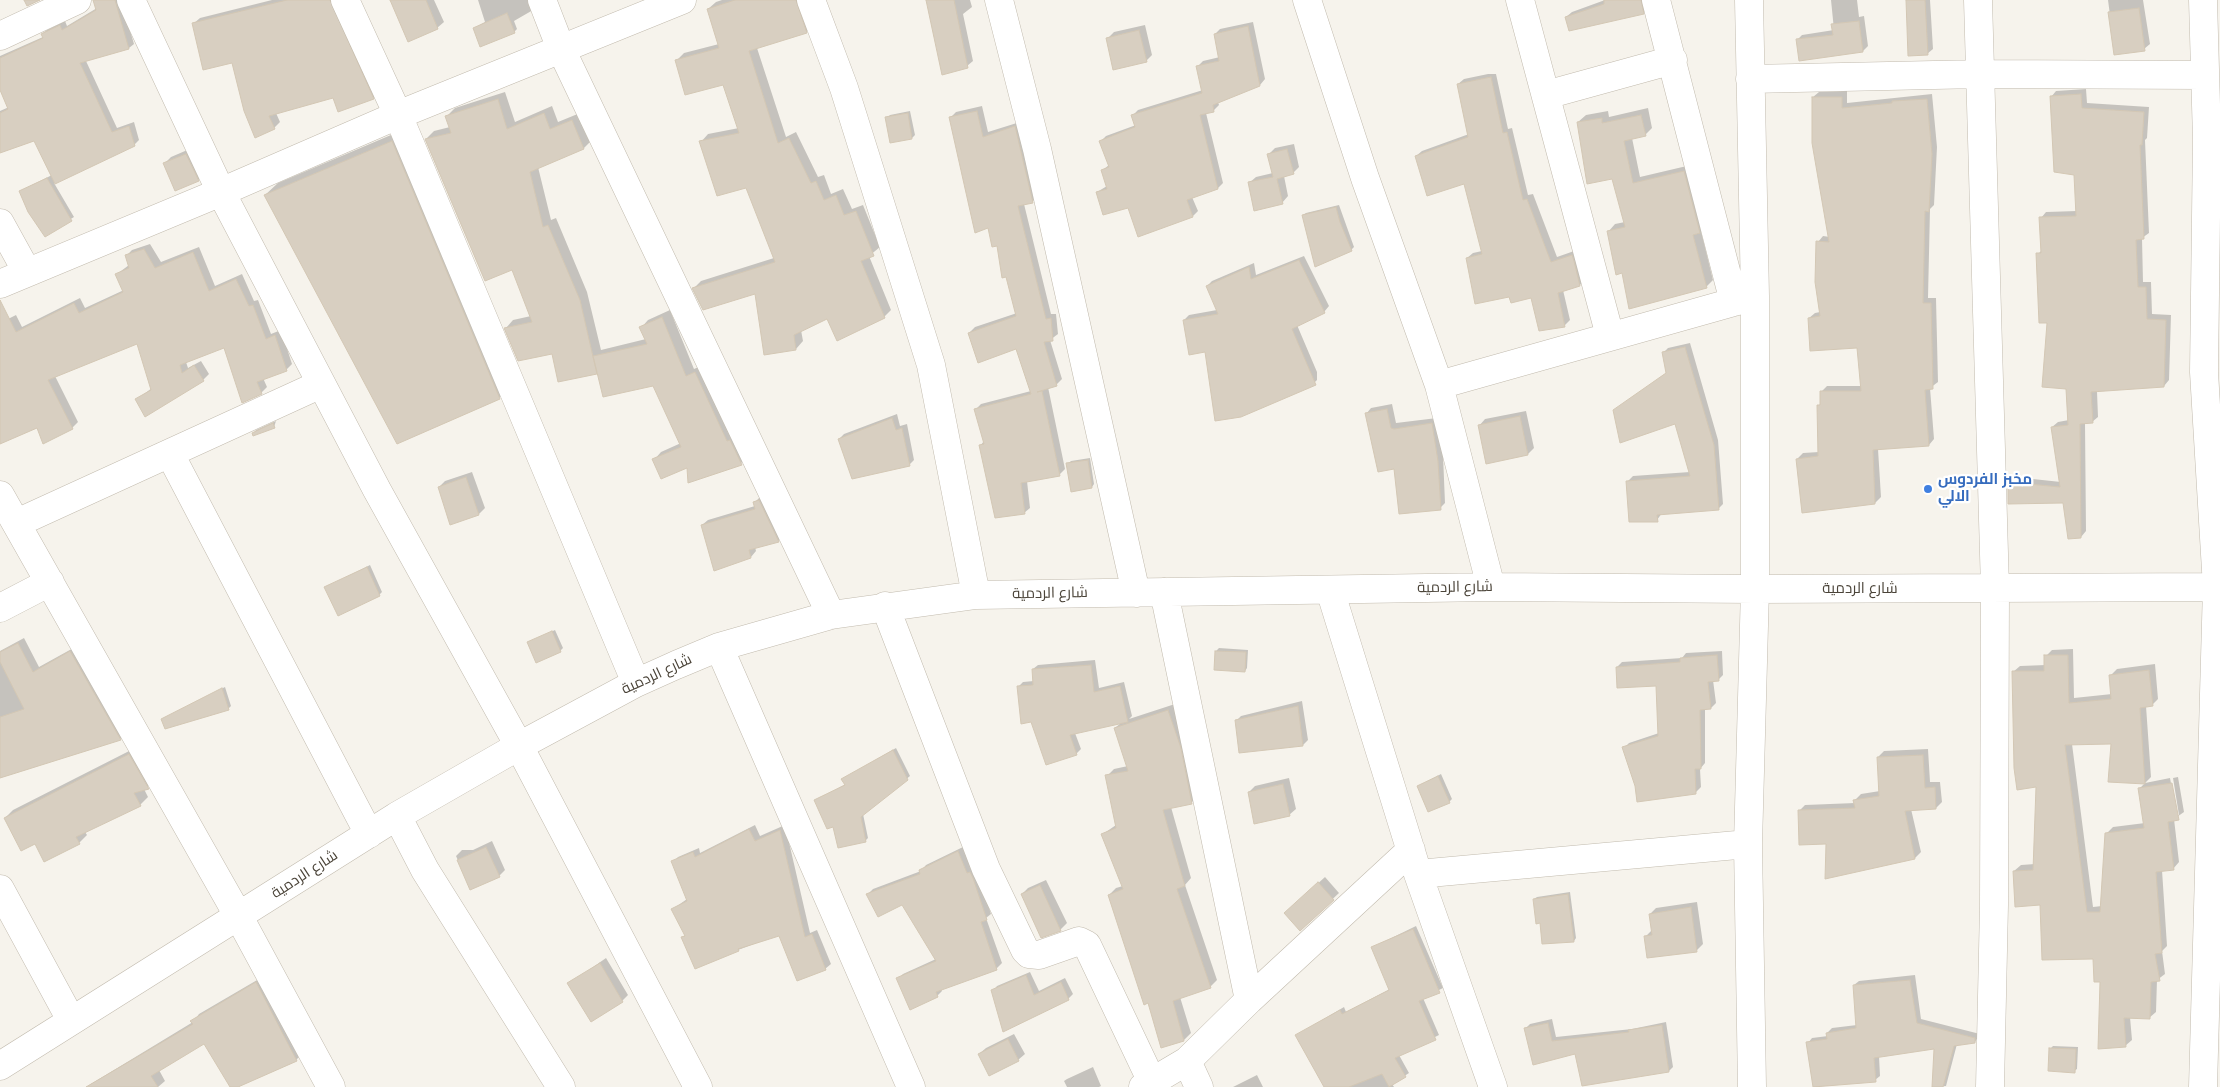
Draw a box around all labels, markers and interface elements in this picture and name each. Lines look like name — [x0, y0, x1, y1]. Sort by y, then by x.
place label: مخبز الفردوس الالي — [1938, 471, 2032, 506]
marker: مخبز الفردوس الالي — [1922, 483, 1934, 495]
street label: شارع الردمية — [1417, 578, 1493, 598]
street label: شارع الردمية — [1822, 580, 1898, 598]
street label: شارع الردمية — [1012, 584, 1088, 604]
street label: شارع الردمية — [619, 651, 695, 699]
street label: شارع الردمية — [268, 847, 342, 903]

